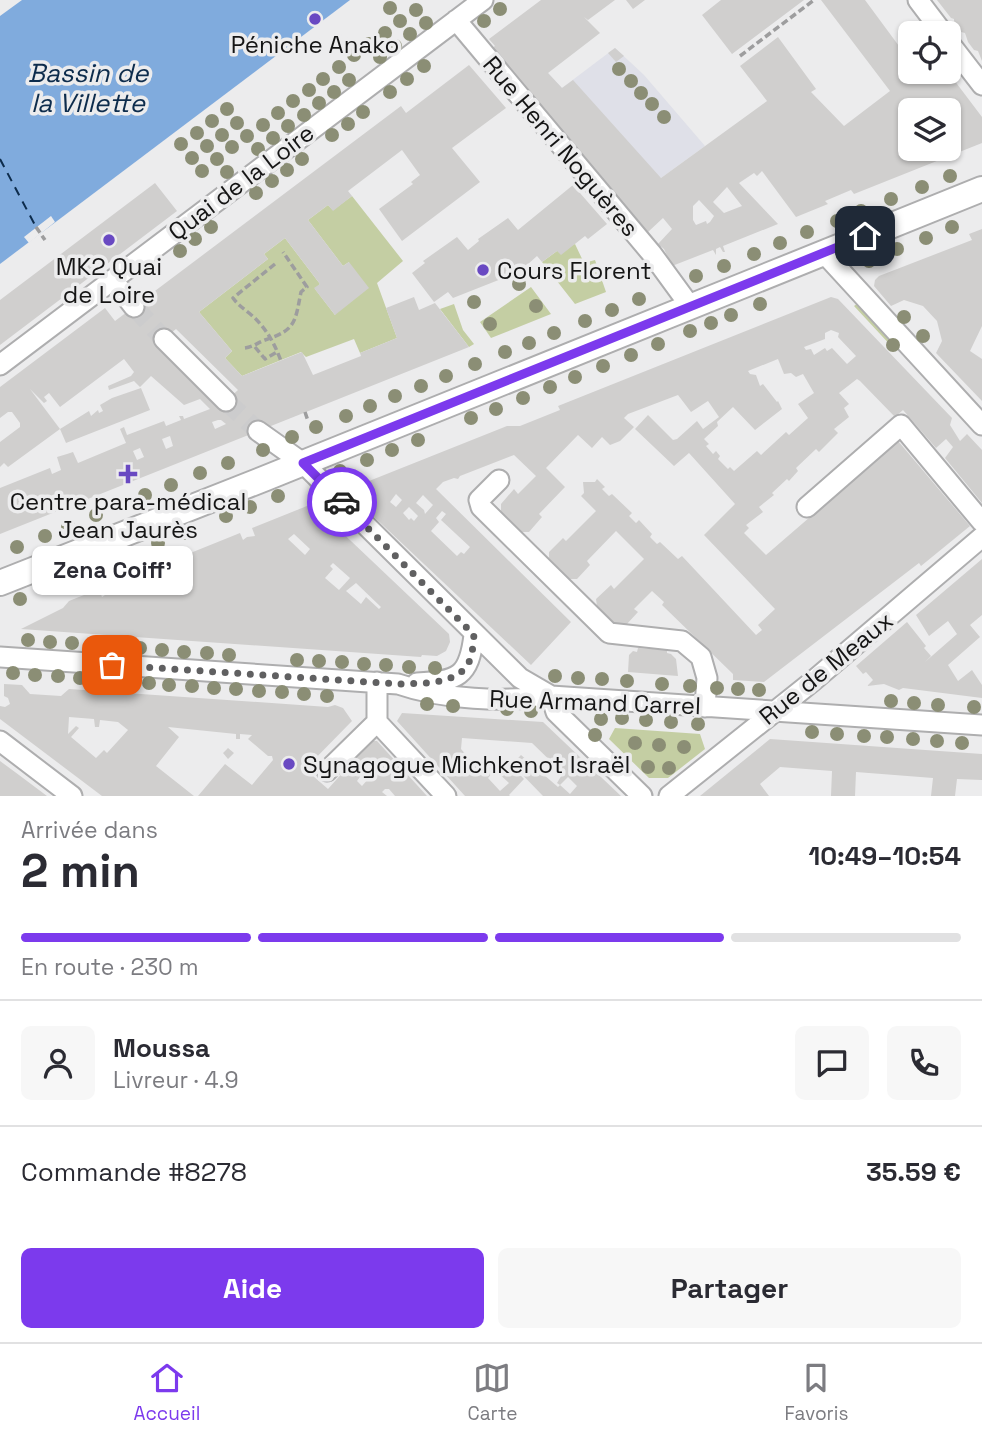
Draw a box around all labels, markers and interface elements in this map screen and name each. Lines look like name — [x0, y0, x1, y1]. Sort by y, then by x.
marker: Péniche Anako — [307, 11, 323, 27]
map controls — [898, 21, 961, 161]
button: locate — [898, 21, 961, 84]
place label: Péniche Anako — [231, 29, 399, 60]
street label: Rue Henri Noguères — [476, 49, 646, 243]
water label: Bassin de la Villette — [28, 56, 150, 120]
button: layers — [898, 98, 961, 161]
street label: Quai de la Loire — [162, 117, 320, 247]
pin — [835, 206, 895, 266]
icon: home — [846, 217, 884, 255]
marker: MK2 Quai de Loire — [101, 232, 117, 248]
place label: MK2 Quai de Loire — [56, 251, 162, 310]
place label: Cours Florent — [497, 255, 651, 286]
marker: Cours Florent — [475, 262, 491, 278]
marker: Centre para-médical Jean Jaurès — [118, 464, 138, 484]
courier — [307, 467, 377, 537]
icon: car — [323, 483, 361, 521]
place label: Centre para-médical Jean Jaurès — [10, 486, 246, 545]
callout: Zena Coiff' — [32, 546, 192, 595]
text: Zena Coiff' — [53, 555, 172, 585]
street label: Rue de Meaux — [753, 605, 899, 731]
pin — [82, 635, 142, 695]
icon: bag — [93, 646, 131, 684]
street label: Rue Armand Carrel — [489, 683, 701, 721]
place label: Synagogue Michkenot Israël — [303, 749, 630, 780]
marker: Synagogue Michkenot Israël — [281, 756, 297, 772]
text: Arrivée dans — [21, 815, 158, 845]
text: 10:49–10:54 — [808, 839, 961, 873]
text: 2 min — [21, 842, 140, 900]
text: En route · 230 m — [21, 952, 199, 982]
button: person — [21, 1026, 95, 1100]
button: chat — [795, 1026, 869, 1100]
button: phone — [887, 1026, 961, 1100]
text: Moussa — [113, 1031, 210, 1065]
text: Livreur · 4.9 — [113, 1065, 239, 1095]
text: Commande #8278 — [21, 1155, 247, 1189]
text: 35.59 € — [866, 1155, 961, 1189]
button: Aide — [21, 1248, 484, 1328]
button: Partager — [498, 1248, 961, 1328]
tab: Accueil — [134, 1359, 200, 1426]
tab: Carte — [467, 1359, 517, 1426]
tab: Favoris — [784, 1359, 848, 1426]

